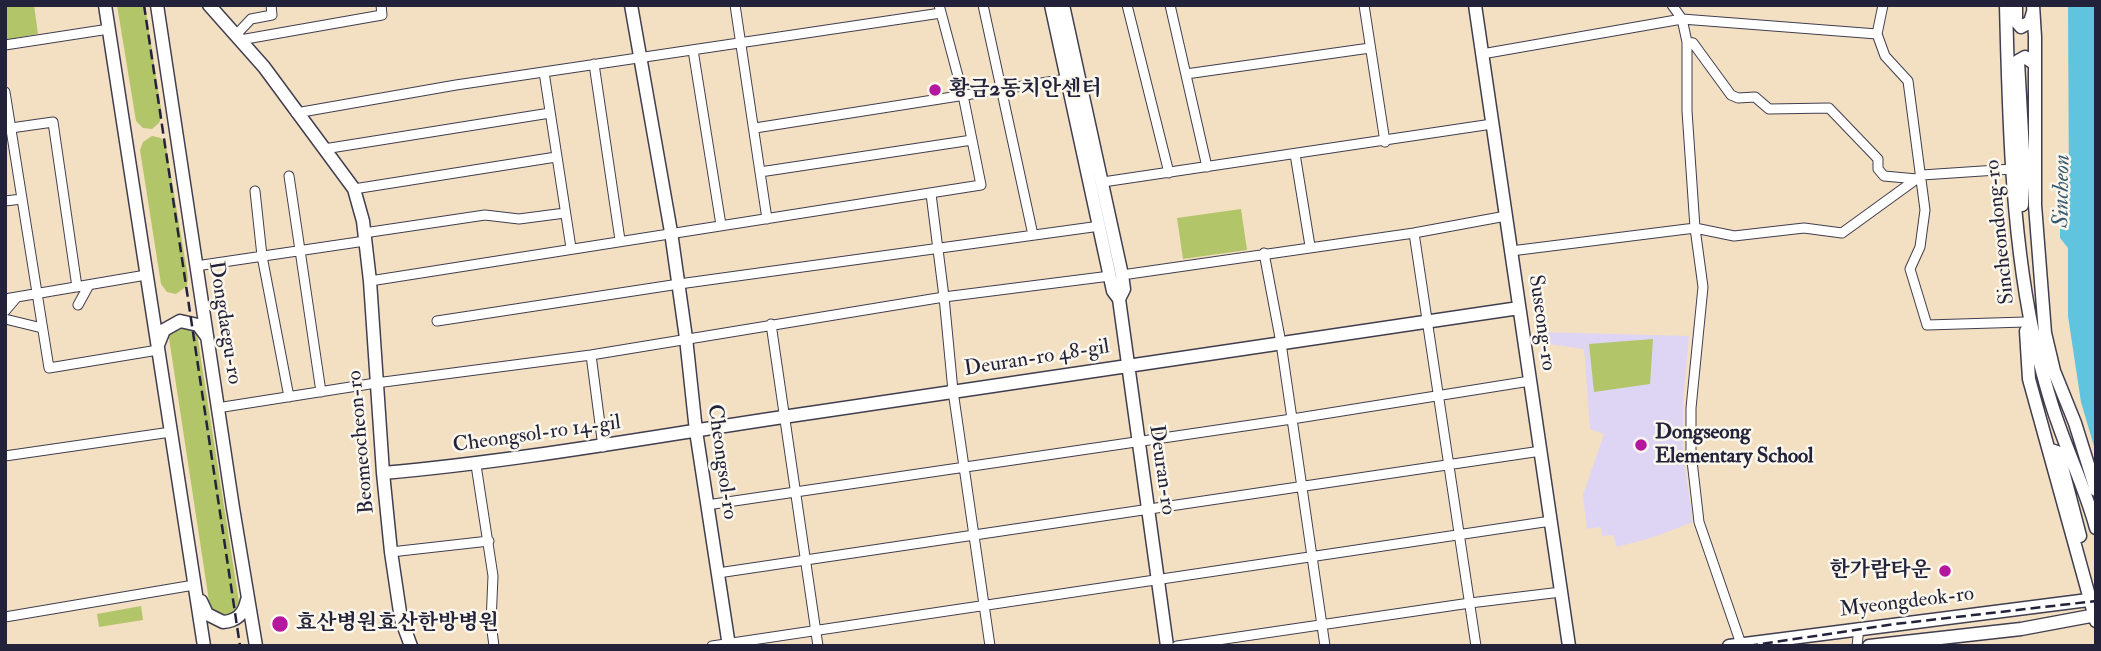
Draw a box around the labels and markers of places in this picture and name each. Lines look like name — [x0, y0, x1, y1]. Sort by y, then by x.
place label: 황금2동치안센터 — [949, 77, 1102, 103]
marker: 황금2동치안센터 — [927, 82, 943, 98]
place label: Dongseong Elementary School — [1655, 420, 1813, 470]
marker: Dongseong Elementary School — [1633, 437, 1649, 453]
place label: 한가람타운 — [1830, 558, 1931, 584]
marker: 한가람타운 — [1937, 563, 1953, 579]
place label: 효산병원효산한방병원 — [296, 611, 499, 637]
marker: 효산병원효산한방병원 — [270, 614, 290, 634]

